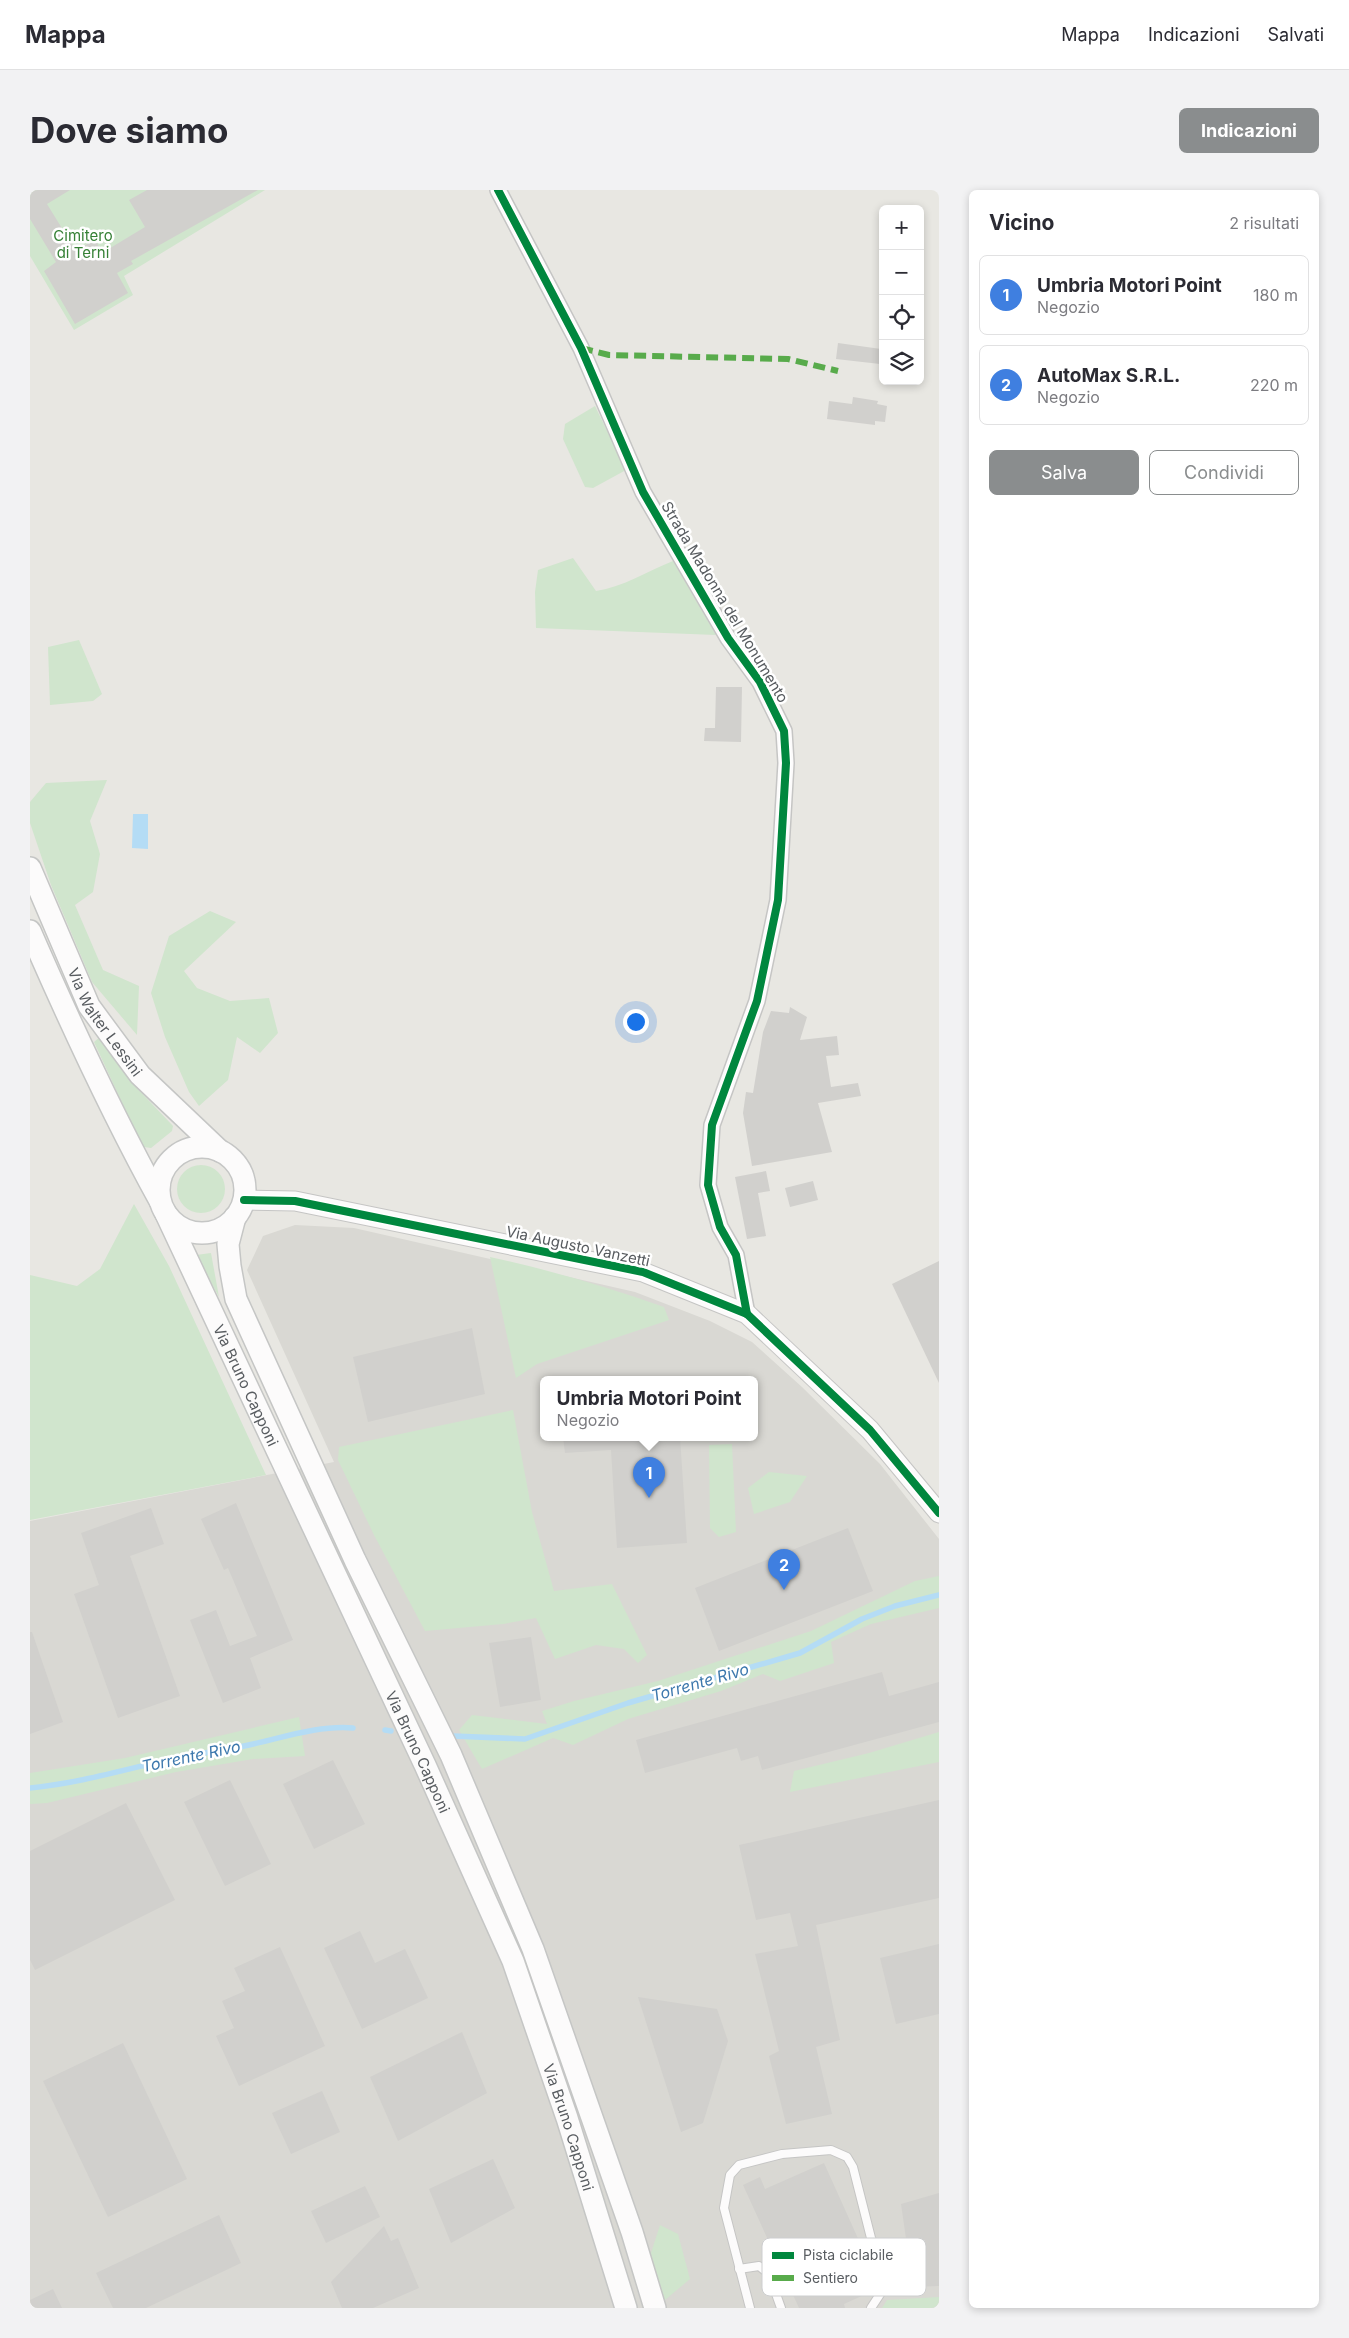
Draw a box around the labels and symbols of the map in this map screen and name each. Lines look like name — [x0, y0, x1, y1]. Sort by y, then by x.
park label: Cimitero di Terni — [53, 226, 113, 262]
street label: Strada Madonna del Monumento — [657, 498, 793, 706]
street label: Via Walter Lessini — [64, 965, 147, 1080]
your location — [623, 1009, 649, 1035]
street label: Via Augusto Vanzetti — [504, 1221, 652, 1271]
street label: Via Bruno Capponi — [210, 1321, 283, 1449]
pin: 1 — [633, 1457, 665, 1498]
pin: 2 — [768, 1549, 800, 1590]
water label: Torrente Rivo — [649, 1659, 751, 1705]
street label: Via Bruno Capponi — [382, 1688, 455, 1816]
water label: Torrente Rivo — [140, 1736, 242, 1776]
street label: Via Bruno Capponi — [540, 2061, 598, 2193]
legend — [762, 2238, 926, 2296]
text: Pista ciclabile — [803, 2246, 893, 2263]
text: Sentiero — [803, 2269, 858, 2286]

